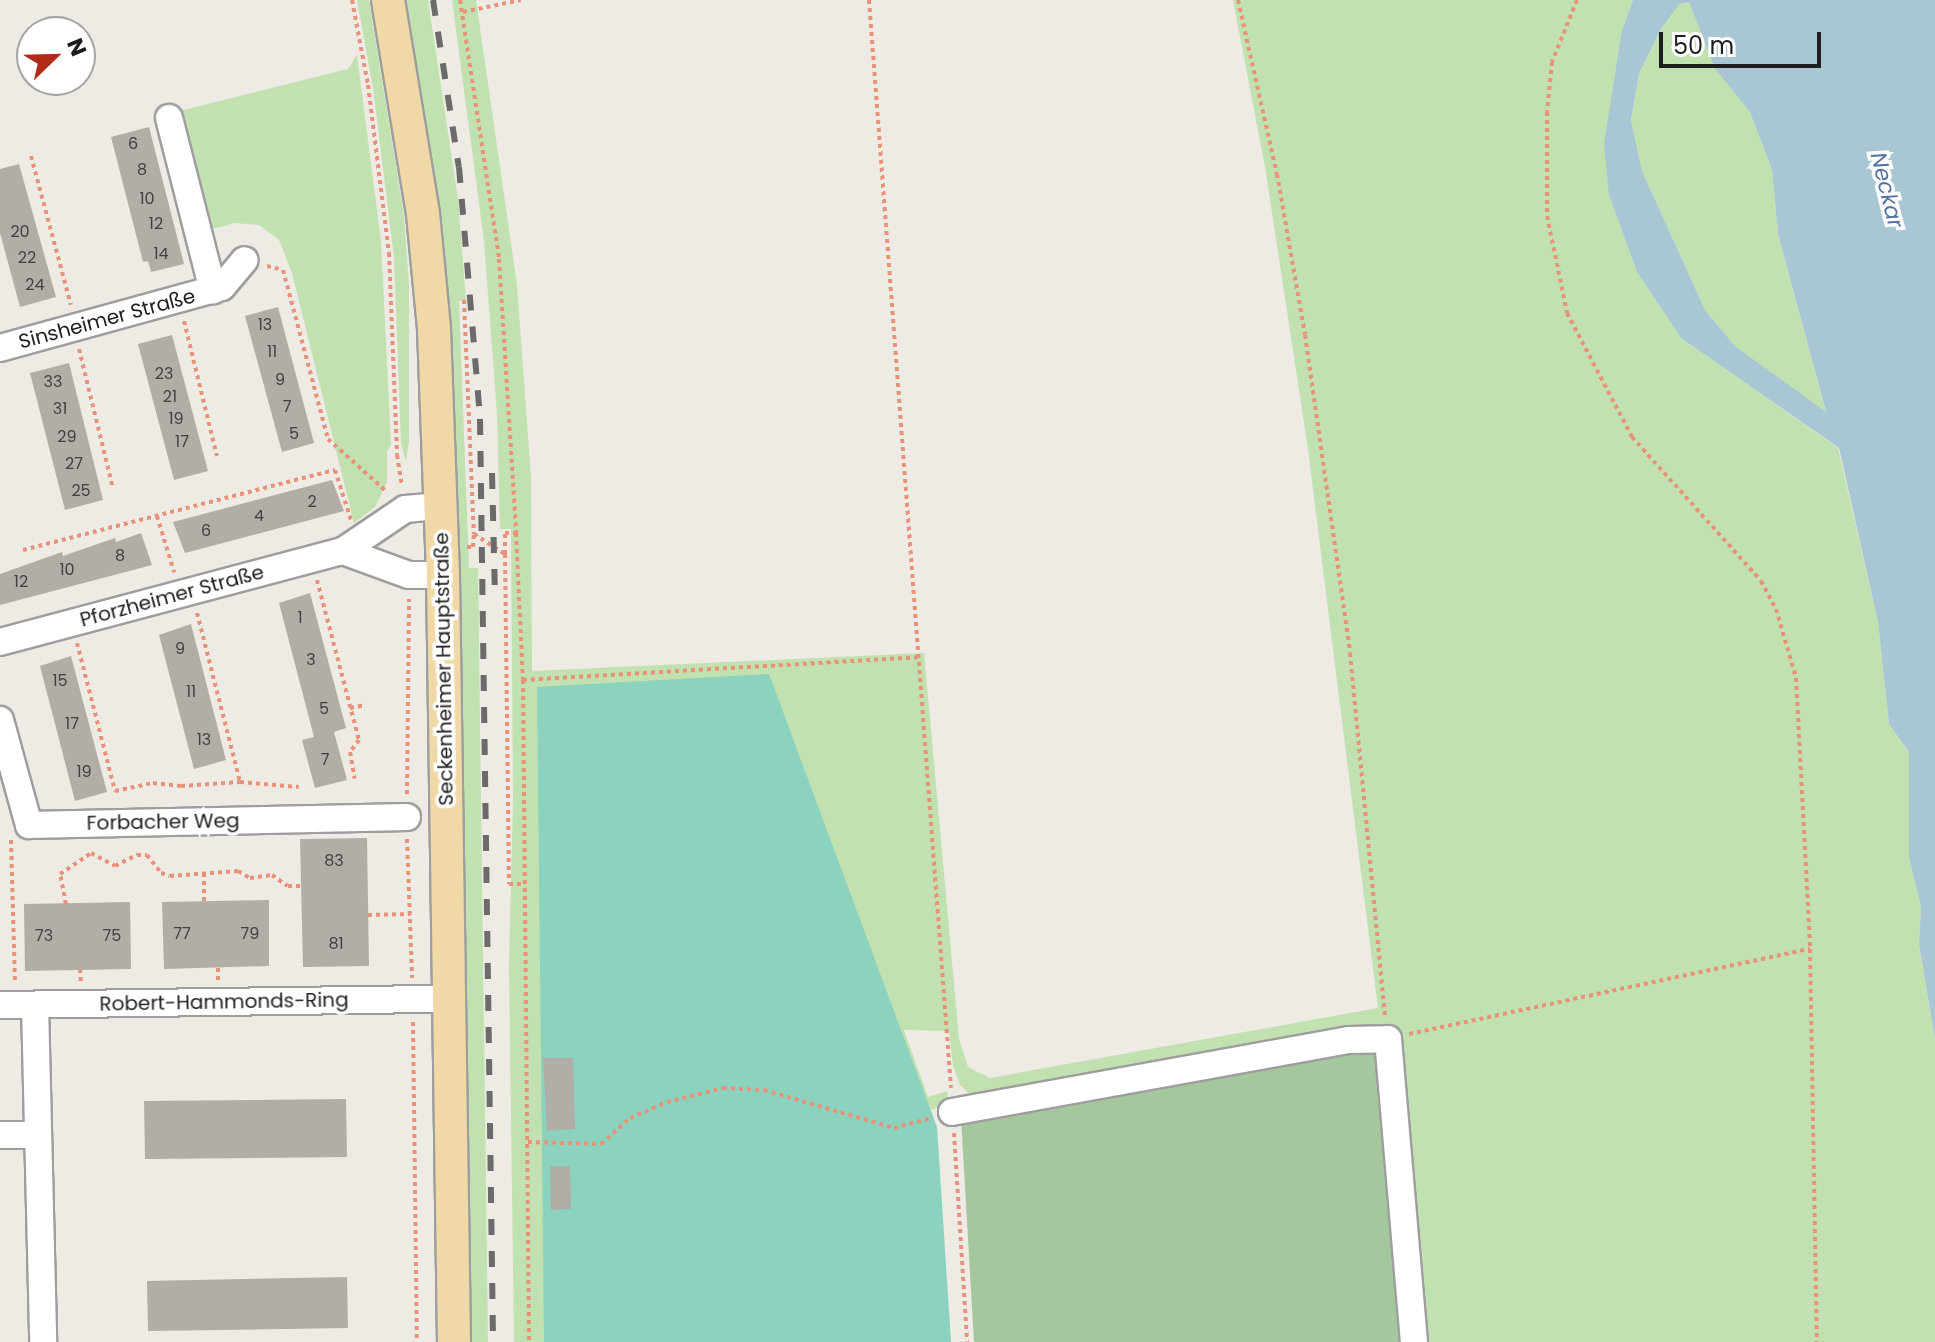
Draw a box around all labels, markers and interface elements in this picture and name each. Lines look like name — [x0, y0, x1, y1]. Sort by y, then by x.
north arrow — [16, 16, 96, 96]
scale bar — [1663, 16, 1825, 66]
text: 50 m — [1673, 29, 1734, 62]
text: N — [59, 34, 94, 61]
house number: 6 — [128, 134, 138, 154]
water label: Neckar — [1865, 150, 1909, 230]
house number: 8 — [137, 160, 147, 180]
house number: 10 — [139, 189, 155, 209]
house number: 12 — [149, 214, 163, 234]
house number: 20 — [10, 222, 30, 242]
house number: 14 — [153, 244, 169, 264]
house number: 22 — [18, 248, 36, 268]
house number: 24 — [25, 275, 45, 295]
street label: Sinsheimer Straße — [16, 284, 198, 354]
house number: 13 — [258, 315, 272, 335]
house number: 11 — [267, 342, 277, 362]
house number: 23 — [155, 364, 173, 384]
house number: 9 — [275, 370, 285, 390]
house number: 33 — [44, 372, 62, 392]
house number: 21 — [163, 387, 177, 407]
house number: 7 — [283, 397, 291, 417]
house number: 31 — [53, 399, 67, 419]
house number: 19 — [168, 409, 184, 429]
house number: 5 — [289, 424, 299, 444]
house number: 29 — [57, 427, 77, 447]
house number: 17 — [175, 432, 189, 452]
house number: 27 — [65, 454, 83, 474]
house number: 25 — [71, 481, 91, 501]
house number: 2 — [307, 492, 317, 512]
house number: 4 — [254, 506, 264, 526]
house number: 6 — [201, 521, 211, 541]
street label: Seckenheimer Hauptstraße — [430, 532, 458, 806]
house number: 8 — [115, 546, 125, 566]
house number: 10 — [59, 560, 75, 580]
street label: Pforzheimer Straße — [77, 560, 267, 632]
house number: 12 — [14, 572, 28, 592]
house number: 1 — [297, 608, 303, 628]
house number: 9 — [175, 639, 185, 659]
house number: 3 — [306, 650, 316, 670]
house number: 15 — [52, 671, 68, 691]
house number: 11 — [186, 682, 196, 702]
house number: 5 — [319, 699, 329, 719]
house number: 17 — [65, 714, 79, 734]
house number: 13 — [197, 730, 211, 750]
house number: 7 — [321, 750, 329, 770]
house number: 19 — [76, 762, 92, 782]
street label: Forbacher Weg — [86, 809, 240, 835]
house number: 83 — [324, 851, 344, 871]
house number: 77 — [173, 924, 191, 944]
house number: 79 — [241, 924, 259, 944]
house number: 73 — [35, 926, 53, 946]
house number: 75 — [103, 926, 121, 946]
house number: 81 — [328, 934, 344, 954]
street label: Robert-Hammonds-Ring — [99, 988, 349, 1016]

